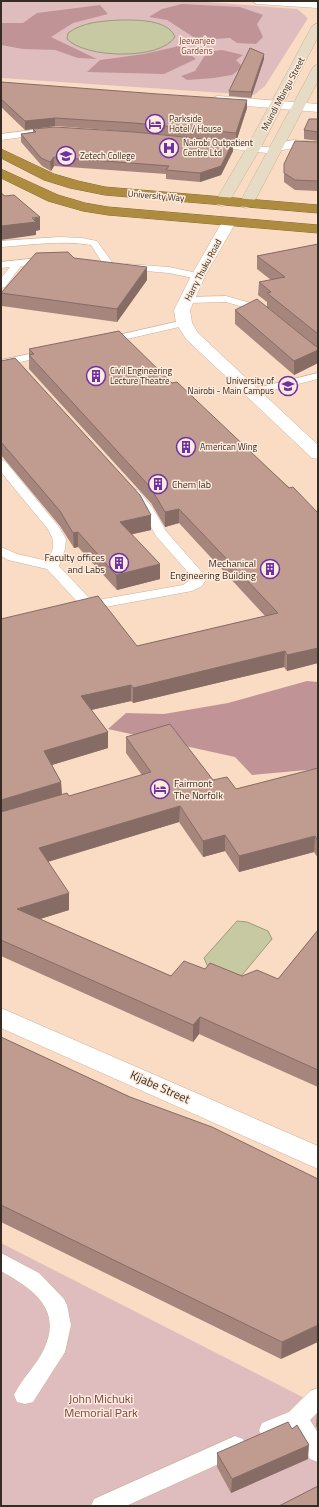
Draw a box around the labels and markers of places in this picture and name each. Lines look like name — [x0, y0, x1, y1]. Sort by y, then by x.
place label: Parkside Hotel / House — [169, 112, 222, 135]
hotel icon: Parkside Hotel / House — [144, 113, 166, 135]
place label: Nairobi Outpatient Centre Ltd — [183, 136, 254, 159]
hospital icon: Nairobi Outpatient Centre Ltd — [158, 137, 180, 159]
school or university icon: Zetech College — [55, 145, 77, 167]
place label: Zetech College — [80, 149, 136, 162]
place label: Civil Engineering Lecture Theatre — [110, 364, 172, 387]
building icon: Civil Engineering Lecture Theatre — [85, 365, 107, 387]
place label: University of Nairobi - Main Campus — [188, 374, 274, 397]
school or university icon: University of Nairobi - Main Campus — [277, 375, 299, 397]
building icon: American Wing — [175, 436, 197, 458]
place label: American Wing — [200, 440, 258, 453]
building icon: Chem lab — [147, 473, 169, 495]
place label: Chem lab — [172, 477, 211, 492]
place label: Faculty offices and Labs — [44, 550, 105, 577]
building icon: Faculty offices and Labs — [108, 552, 130, 574]
place label: Mechanical Engineering Building — [170, 556, 256, 583]
building icon: Mechanical Engineering Building — [259, 558, 281, 580]
place label: Fairmont The Norfolk — [174, 776, 223, 803]
hotel icon: Fairmont The Norfolk — [149, 778, 171, 800]

